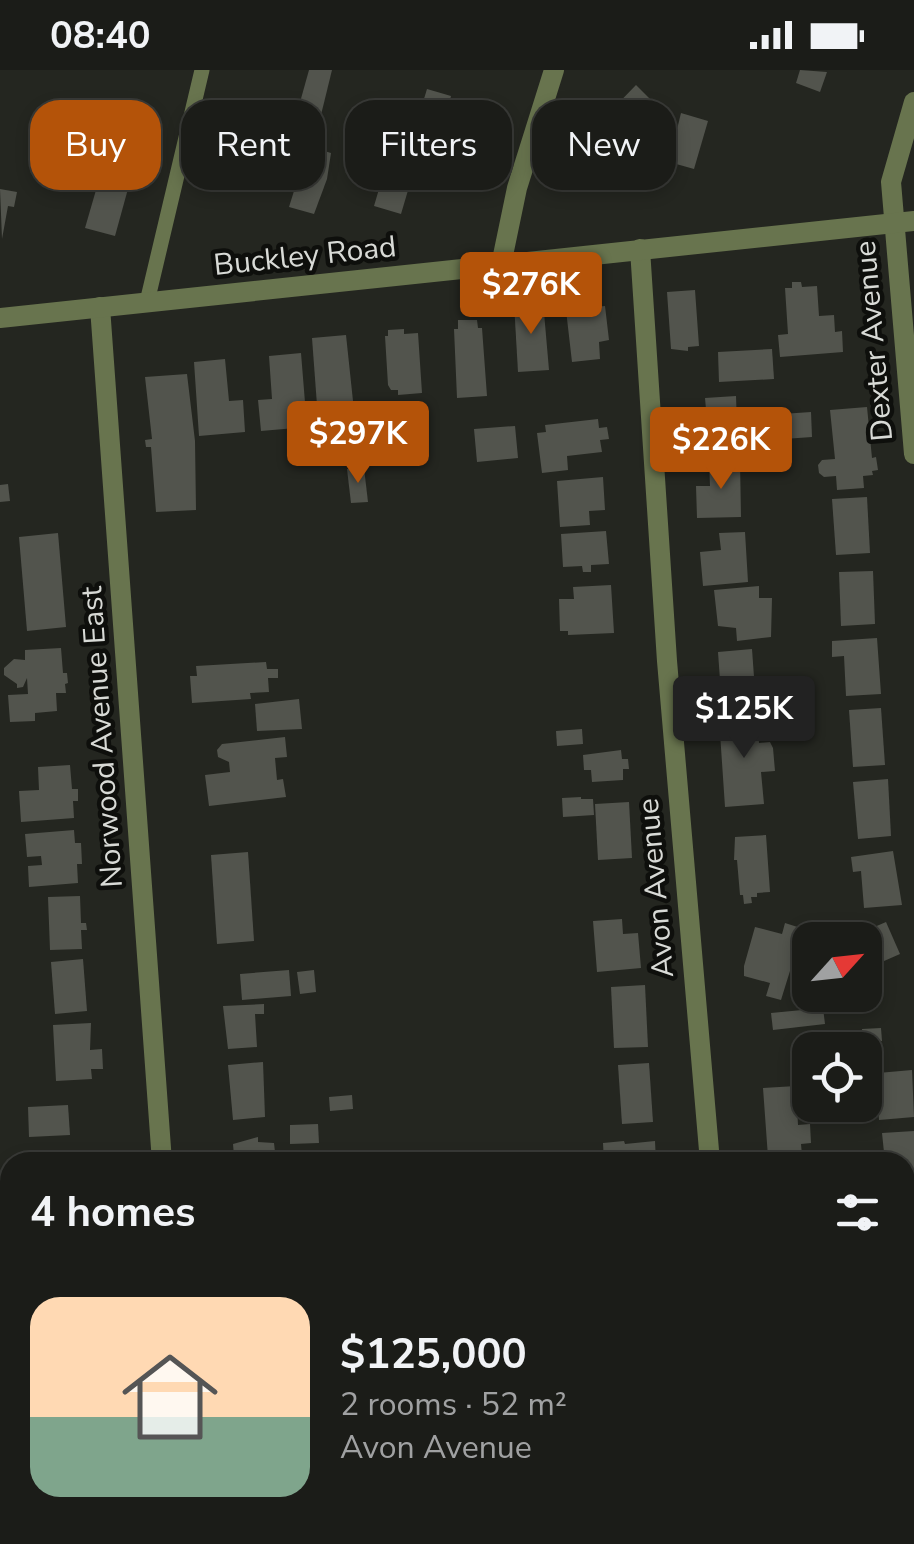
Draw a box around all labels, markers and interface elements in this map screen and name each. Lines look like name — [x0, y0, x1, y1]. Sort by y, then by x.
text: 08:40 — [50, 10, 151, 61]
chip: Buy — [30, 100, 161, 190]
chip: Rent — [181, 100, 325, 190]
chip: Filters — [345, 100, 512, 190]
chip: New — [532, 100, 676, 190]
street label: Buckley Road — [212, 226, 398, 286]
street label: Dexter Avenue — [845, 239, 903, 443]
pin: $276K — [461, 252, 601, 337]
text: $276K — [482, 263, 580, 306]
pin: $297K — [288, 401, 428, 486]
pin: $226K — [651, 407, 791, 492]
text: $297K — [309, 412, 407, 455]
text: $226K — [672, 418, 770, 461]
street label: Norwood Avenue East — [71, 585, 133, 889]
pin: $125K — [674, 676, 814, 761]
text: $125K — [695, 687, 793, 730]
street label: Avon Avenue — [628, 797, 684, 979]
north arrow — [792, 922, 882, 1012]
map controls — [792, 922, 882, 1122]
button: locate — [792, 1032, 882, 1122]
text: 4 homes — [30, 1184, 195, 1241]
icon: filters — [830, 1185, 885, 1240]
text: $125,000 — [340, 1326, 527, 1383]
icon: home — [110, 1337, 230, 1457]
text: 2 rooms · 52 m² — [340, 1383, 567, 1426]
text: Avon Avenue — [340, 1426, 532, 1469]

